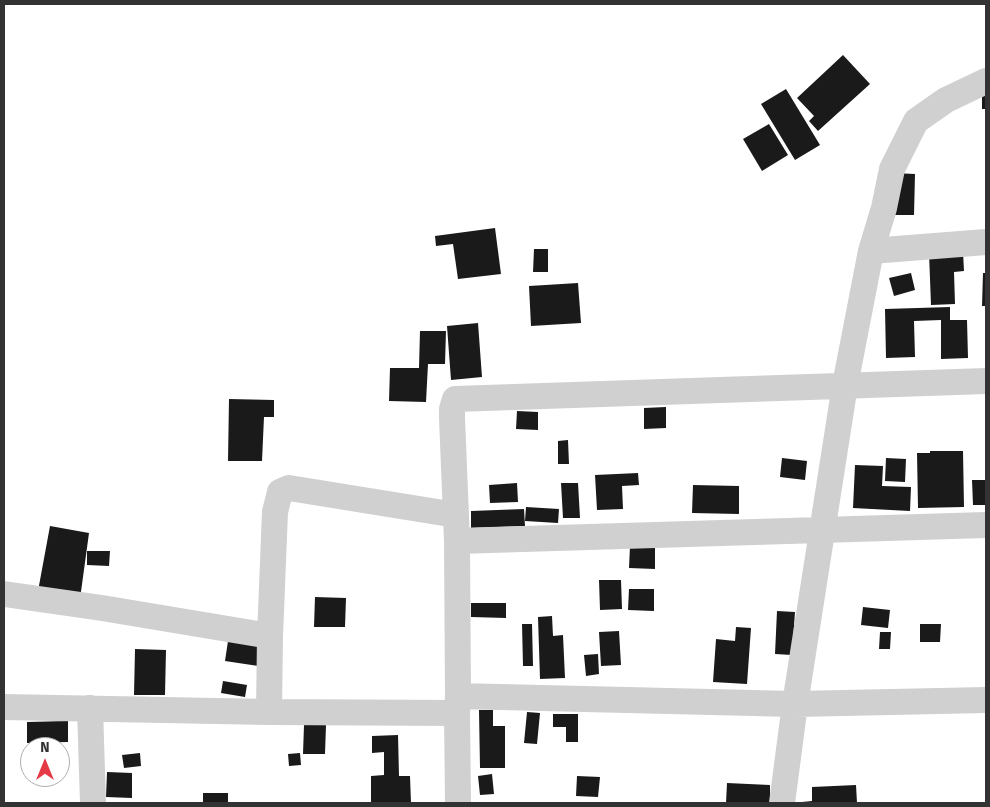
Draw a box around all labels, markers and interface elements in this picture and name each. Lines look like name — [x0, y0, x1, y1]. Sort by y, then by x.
north arrow — [20, 737, 70, 787]
text: N — [40, 739, 50, 756]

